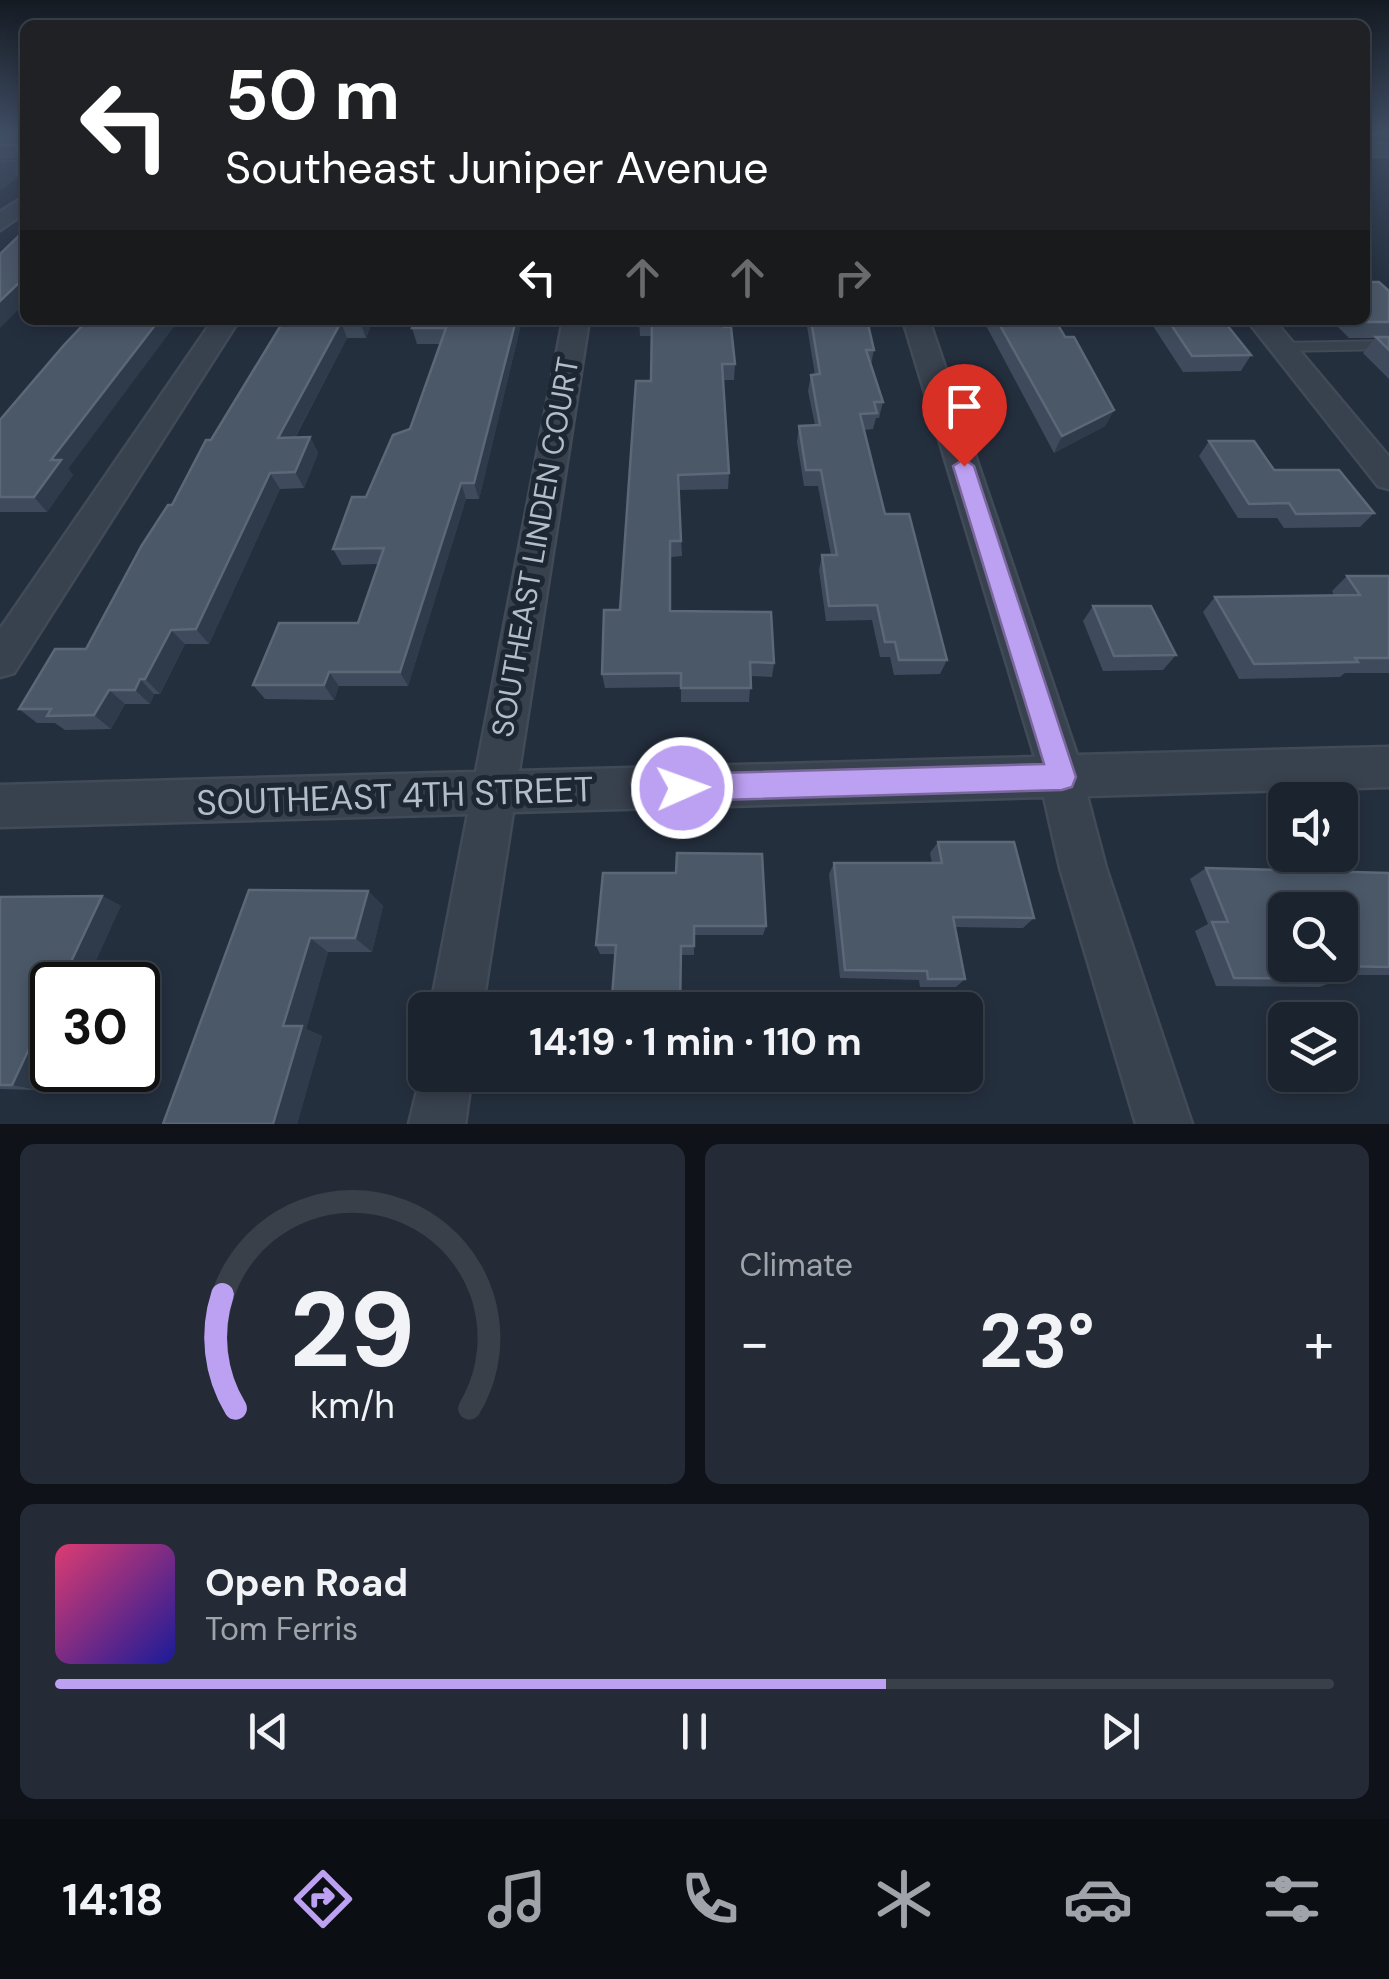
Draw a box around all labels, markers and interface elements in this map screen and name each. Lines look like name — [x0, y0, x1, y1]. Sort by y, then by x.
text: 50 m — [225, 50, 400, 141]
icon: left — [60, 60, 190, 190]
text: Southeast Juniper Avenue — [225, 138, 769, 197]
icon: left — [510, 250, 565, 305]
icon: ahead — [615, 250, 670, 305]
icon: ahead — [720, 250, 775, 305]
icon: right — [825, 250, 880, 305]
street label: SOUTHEAST LINDEN COURT — [482, 354, 588, 740]
pin — [922, 364, 1007, 467]
icon: arrive — [937, 379, 992, 434]
position arrow — [630, 736, 734, 840]
street label: SOUTHEAST 4TH STREET — [196, 766, 594, 826]
map controls — [1268, 782, 1358, 1092]
button: sound — [1268, 782, 1358, 872]
button: search — [1268, 892, 1358, 982]
speed limit sign: 30 — [30, 962, 160, 1092]
button: layers — [1268, 1002, 1358, 1092]
text: 14:19 · 1 min · 110 m — [529, 1017, 862, 1067]
text: Climate — [740, 1244, 853, 1286]
text: 29 — [289, 1263, 415, 1398]
text: 23° — [979, 1293, 1095, 1390]
text: − — [740, 1307, 770, 1379]
text: + — [1304, 1307, 1334, 1379]
text: km/h — [310, 1383, 394, 1429]
text: Open Road — [205, 1558, 408, 1608]
text: Tom Ferris — [205, 1608, 358, 1650]
icon: previous — [241, 1704, 296, 1759]
icon: pause — [667, 1704, 722, 1759]
icon: next — [1093, 1704, 1148, 1759]
icon: directions — [288, 1864, 358, 1934]
icon: music — [482, 1864, 552, 1934]
icon: phone — [675, 1864, 745, 1934]
icon: climate — [869, 1864, 939, 1934]
icon: car — [1063, 1864, 1133, 1934]
icon: filters — [1257, 1864, 1327, 1934]
text: 14:18 — [62, 1870, 164, 1929]

